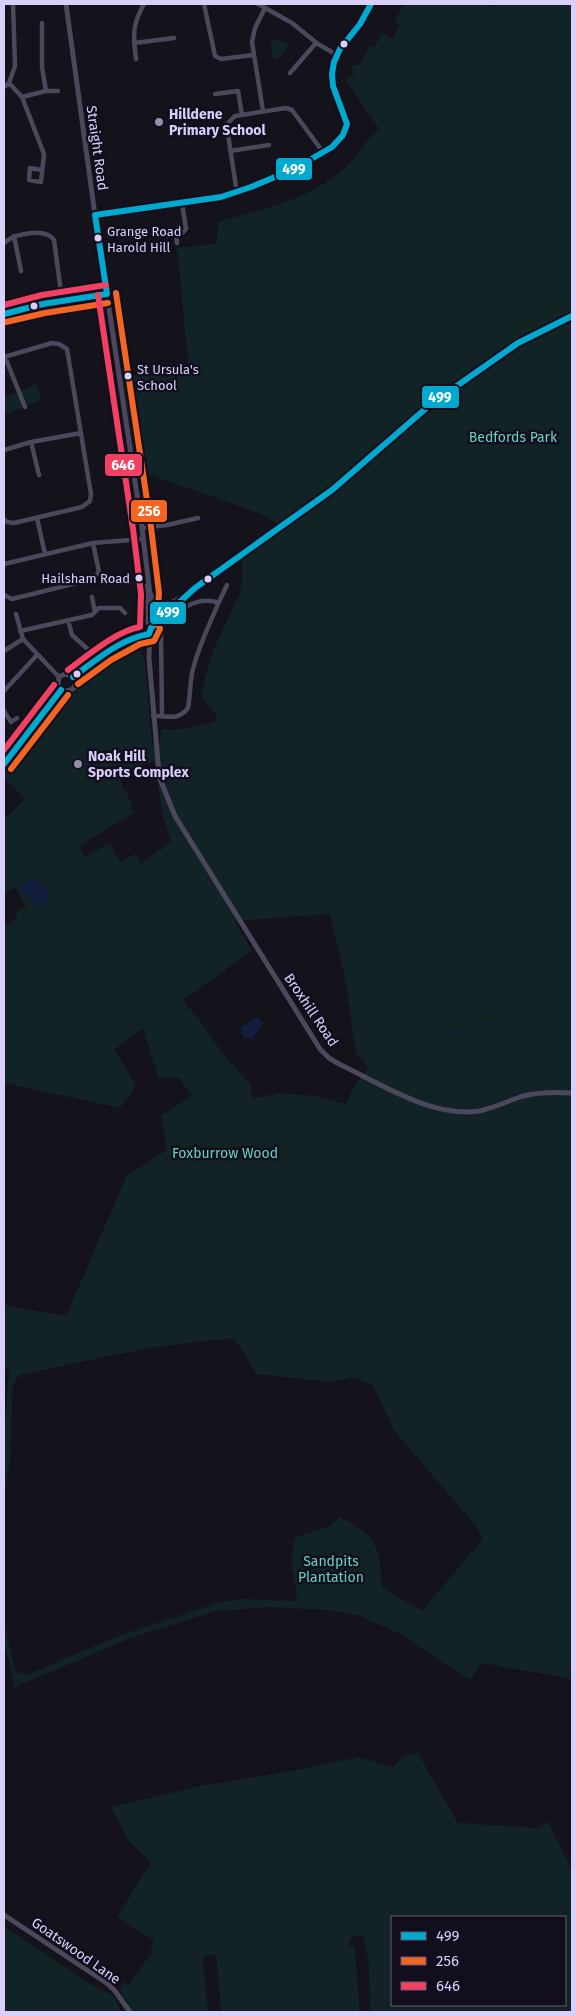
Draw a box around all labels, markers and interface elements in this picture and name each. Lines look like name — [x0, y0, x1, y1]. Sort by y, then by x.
unlabelled marker — [339, 39, 349, 49]
street label: Straight Road — [83, 104, 111, 192]
place label: Hilldene Primary School — [169, 106, 267, 139]
marker: Hilldene Primary School — [153, 116, 165, 128]
line badge: 499 — [275, 157, 313, 181]
text: 499 — [282, 161, 306, 178]
place label: Grange Road Harold Hill — [107, 224, 182, 255]
marker: Grange Road Harold Hill — [93, 233, 103, 243]
unlabelled marker — [29, 301, 39, 311]
place label: St Ursula's School — [137, 362, 199, 393]
marker: St Ursula's School — [123, 371, 133, 381]
line badge: 499 — [421, 385, 460, 409]
text: 499 — [428, 389, 452, 406]
park label: Bedfords Park — [469, 429, 558, 446]
line badge: 646 — [104, 453, 143, 477]
text: 646 — [111, 457, 135, 474]
line badge: 256 — [130, 499, 168, 523]
text: 256 — [138, 503, 160, 520]
place label: Hailsham Road — [41, 571, 130, 586]
marker: Hailsham Road — [134, 573, 144, 583]
unlabelled marker — [203, 574, 213, 584]
line badge: 499 — [149, 601, 187, 625]
text: 499 — [156, 604, 180, 621]
unlabelled marker — [72, 669, 82, 679]
place label: Noak Hill Sports Complex — [88, 748, 189, 781]
marker: Noak Hill Sports Complex — [72, 758, 84, 770]
street label: Broxhill Road — [280, 970, 342, 1050]
park label: Foxburrow Wood — [172, 1145, 278, 1162]
park label: Sandpits Plantation — [298, 1553, 364, 1586]
street label: Goatswood Lane — [28, 1914, 124, 1988]
legend — [391, 1916, 566, 2006]
text: 499 — [436, 1927, 460, 1945]
text: 256 — [436, 1952, 459, 1970]
text: 646 — [436, 1977, 460, 1995]

